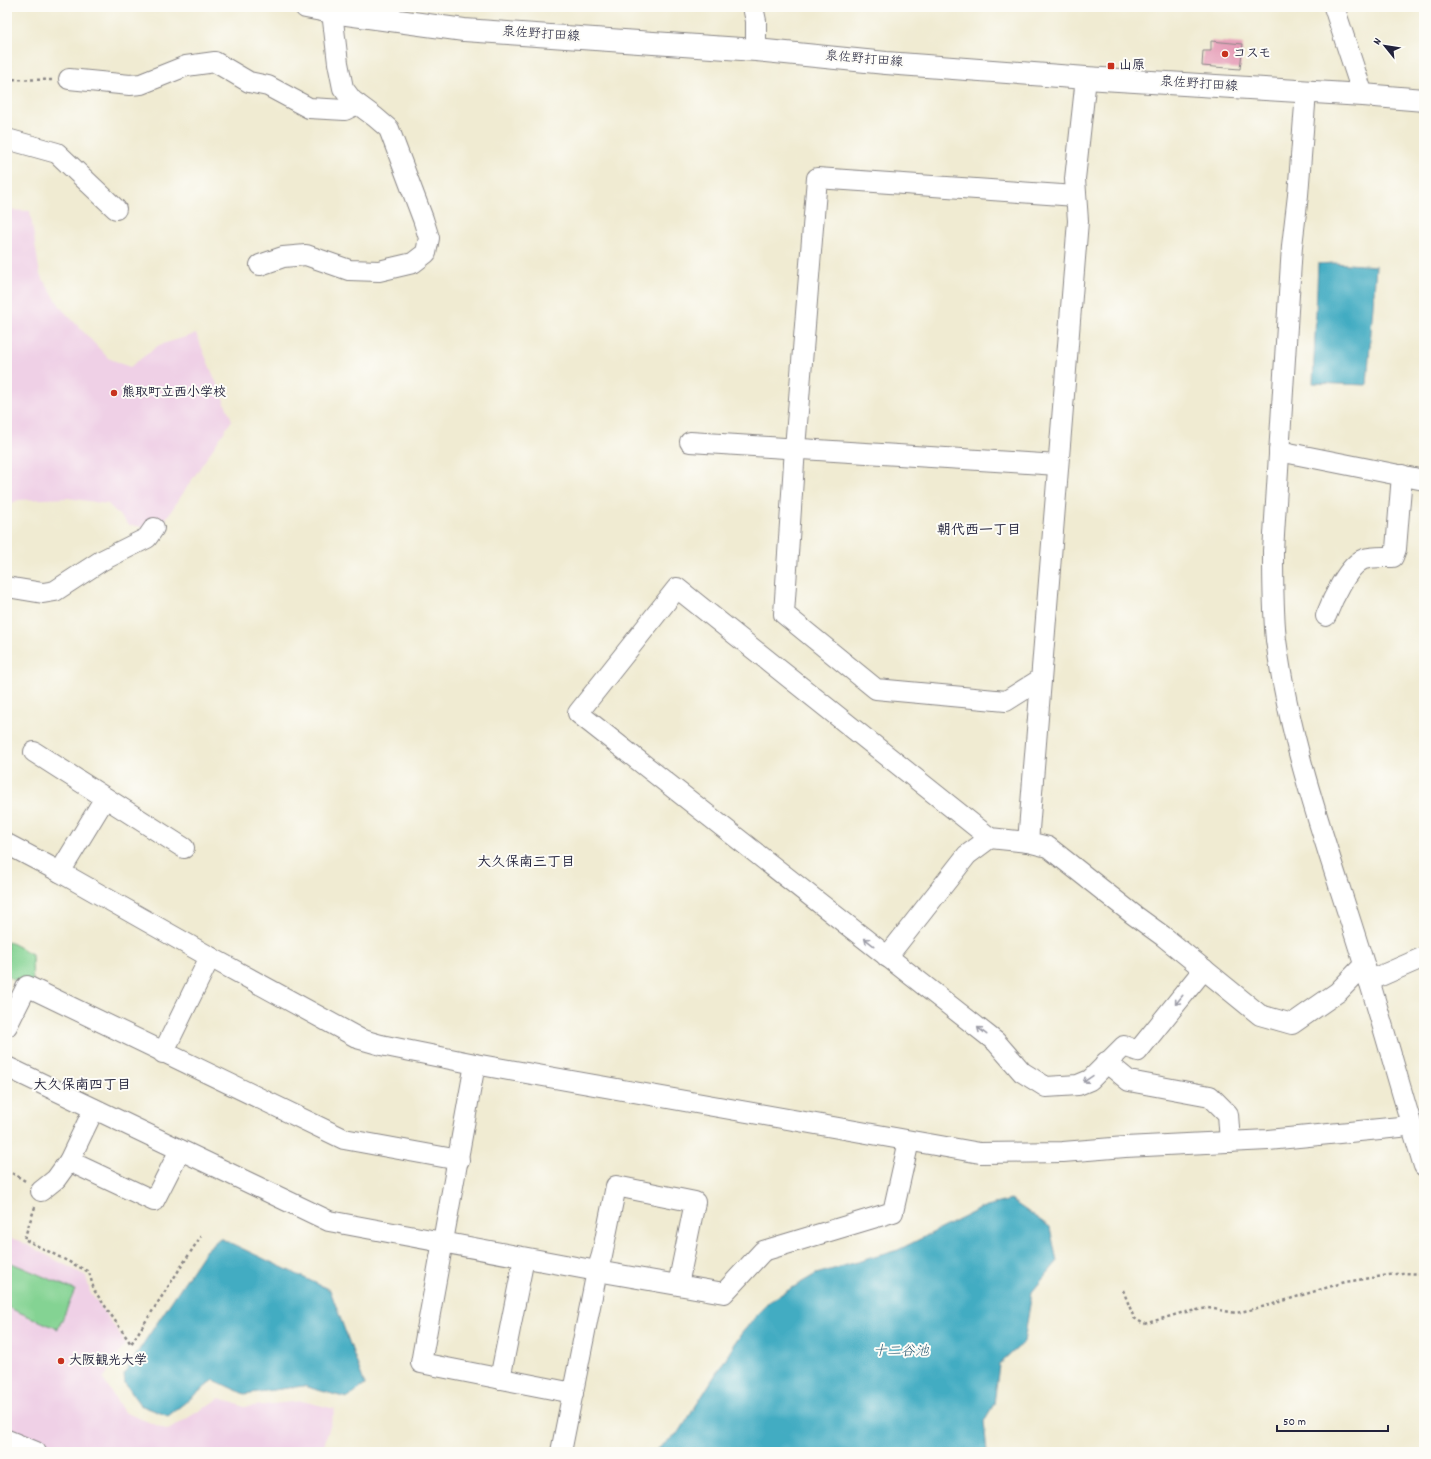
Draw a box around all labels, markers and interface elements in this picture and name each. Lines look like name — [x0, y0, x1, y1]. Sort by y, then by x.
street label: 泉佐野打田線 — [501, 23, 582, 47]
north arrow — [1365, 26, 1405, 66]
text: N — [1370, 35, 1387, 48]
place label: コスモ — [1233, 45, 1271, 64]
street label: 泉佐野打田線 — [824, 47, 905, 73]
marker: コスモ — [1220, 49, 1230, 59]
place label: 山原 — [1119, 57, 1145, 76]
marker: 山原 — [1106, 61, 1116, 71]
street label: 泉佐野打田線 — [1159, 73, 1240, 97]
place label: 熊取町立西小学校 — [122, 384, 226, 403]
marker: 熊取町立西小学校 — [109, 388, 119, 398]
district label: 朝代西一丁目 — [937, 521, 1021, 541]
district label: 大久保南三丁目 — [477, 853, 575, 873]
one-way arrow — [863, 938, 874, 947]
one-way arrow — [1175, 994, 1184, 1005]
one-way arrow — [977, 1027, 988, 1035]
one-way arrow — [1083, 1075, 1094, 1084]
district label: 大久保南四丁目 — [33, 1076, 131, 1096]
water label: 十二谷池 — [873, 1342, 930, 1362]
place label: 大阪観光大学 — [69, 1352, 147, 1371]
marker: 大阪観光大学 — [56, 1356, 66, 1366]
scale bar — [1277, 1407, 1388, 1433]
text: 50 m — [1283, 1414, 1306, 1431]

